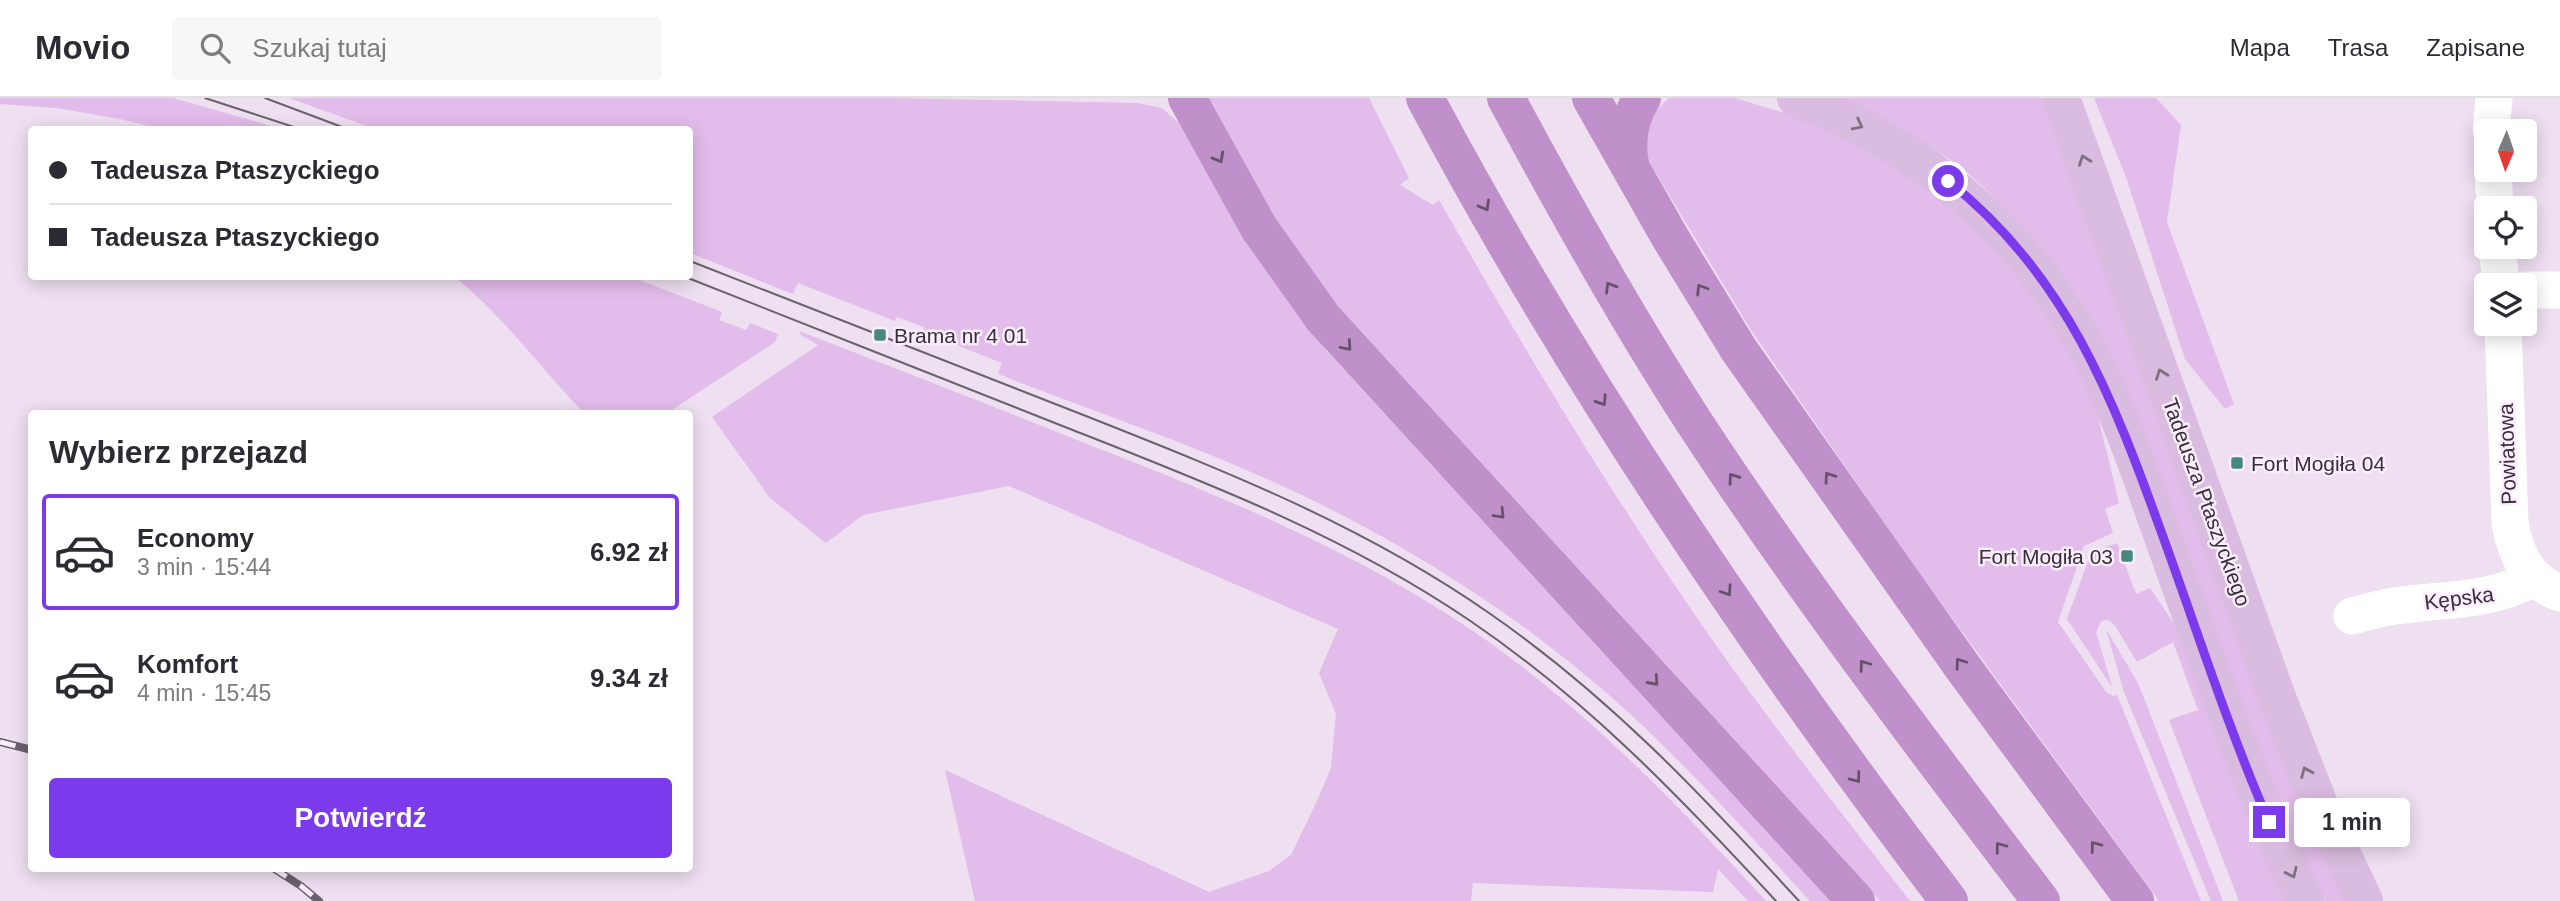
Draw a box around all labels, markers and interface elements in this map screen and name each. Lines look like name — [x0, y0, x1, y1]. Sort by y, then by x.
search box — [172, 17, 662, 80]
text: Movio — [35, 29, 130, 66]
icon: search — [196, 29, 234, 67]
text: Szukaj tutaj — [252, 33, 387, 63]
text: Mapa — [2230, 34, 2290, 61]
text: Trasa — [2328, 34, 2388, 61]
text: Zapisane — [2426, 34, 2525, 61]
one-way arrow — [1851, 116, 1864, 130]
north arrow — [2474, 119, 2538, 182]
map controls — [2474, 119, 2537, 336]
one-way arrow — [1211, 151, 1225, 163]
text: Tadeusza Ptaszyckiego — [91, 155, 380, 185]
one-way arrow — [2078, 155, 2092, 167]
route start — [1932, 165, 1964, 197]
button: locate — [2474, 196, 2537, 259]
one-way arrow — [1476, 199, 1489, 212]
text: Tadeusza Ptaszyckiego — [91, 222, 380, 252]
button: layers — [2474, 273, 2537, 336]
one-way arrow — [1605, 282, 1618, 295]
one-way arrow — [1697, 283, 1710, 296]
place label: Brama nr 4 01 — [894, 324, 1027, 347]
marker: Brama nr 4 01 — [872, 327, 888, 343]
one-way arrow — [1339, 338, 1351, 351]
one-way arrow — [2155, 369, 2169, 381]
one-way arrow — [1594, 393, 1606, 406]
street label: Tadeusza Ptaszyckiego — [2159, 395, 2255, 609]
street label: Powiatowa — [2494, 403, 2520, 505]
text: Wybierz przejazd — [49, 434, 308, 470]
place label: Fort Mogiła 04 — [2251, 452, 2386, 475]
marker: Fort Mogiła 04 — [2229, 455, 2245, 471]
one-way arrow — [1824, 472, 1837, 485]
one-way arrow — [1729, 473, 1741, 486]
one-way arrow — [1492, 506, 1505, 519]
icon: car — [53, 521, 116, 584]
text: Economy — [137, 523, 254, 553]
text: 6.92 zł — [590, 537, 668, 567]
place label: Fort Mogiła 03 — [1979, 545, 2113, 568]
marker: Fort Mogiła 03 — [2119, 548, 2135, 564]
text: 3 min · 15:44 — [137, 554, 271, 580]
street label: Kępska — [2423, 582, 2495, 614]
one-way arrow — [1719, 583, 1731, 596]
icon: car — [53, 647, 116, 710]
text: Komfort — [137, 649, 238, 679]
one-way arrow — [1956, 658, 1968, 671]
one-way arrow — [1860, 660, 1872, 673]
text: 9.34 zł — [590, 663, 668, 693]
one-way arrow — [1646, 673, 1659, 686]
text: 4 min · 15:45 — [137, 680, 271, 706]
one-way arrow — [2300, 767, 2314, 779]
one-way arrow — [1848, 771, 1860, 783]
button: Potwierdź — [49, 778, 672, 858]
callout: 1 min — [2294, 798, 2409, 846]
route end — [2253, 806, 2285, 838]
text: 1 min — [2322, 809, 2382, 835]
one-way arrow — [2091, 841, 2104, 854]
one-way arrow — [1996, 842, 2008, 854]
one-way arrow — [2284, 866, 2298, 879]

